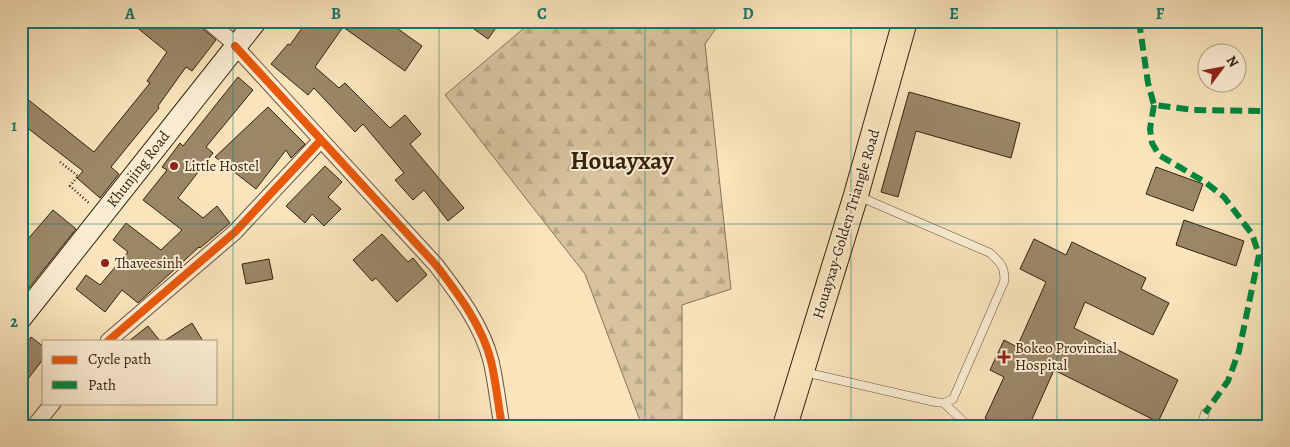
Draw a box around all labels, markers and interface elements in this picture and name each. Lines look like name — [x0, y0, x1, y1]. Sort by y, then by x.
text: A — [124, 3, 136, 25]
text: B — [331, 3, 341, 25]
text: C — [537, 3, 547, 25]
text: D — [742, 3, 754, 25]
text: E — [949, 3, 959, 25]
text: F — [1156, 3, 1165, 25]
north arrow — [1198, 42, 1248, 92]
text: N — [1222, 52, 1243, 71]
text: 1 — [11, 115, 17, 137]
street label: Khunjing Road — [102, 126, 175, 211]
street label: Houayxay-Golden Triangle Road — [808, 126, 885, 321]
district label: Houayxay — [570, 144, 674, 178]
place label: Little Hostel — [184, 156, 259, 176]
marker: Little Hostel — [168, 160, 180, 172]
place label: Thaveesinh — [115, 253, 183, 273]
marker: Thaveesinh — [99, 257, 111, 269]
text: 2 — [10, 311, 18, 333]
place label: Bokeo Provincial Hospital — [1015, 338, 1117, 375]
legend — [42, 340, 218, 404]
text: Cycle path — [88, 349, 151, 369]
marker: Bokeo Provincial Hospital — [997, 350, 1011, 364]
text: Path — [88, 375, 116, 395]

